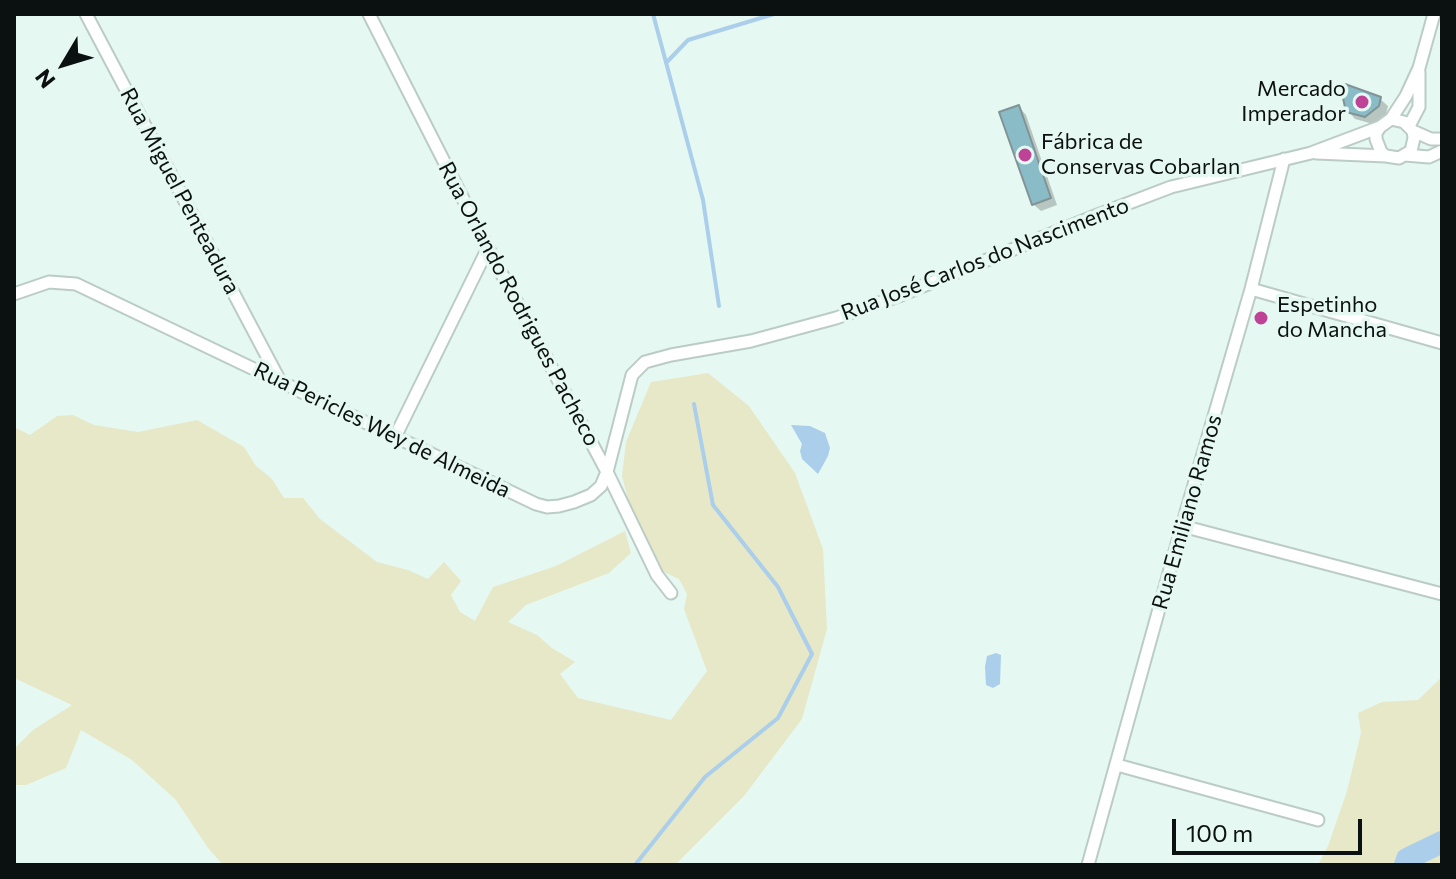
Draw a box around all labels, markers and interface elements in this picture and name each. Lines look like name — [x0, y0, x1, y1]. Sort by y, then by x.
north arrow — [24, 24, 104, 104]
text: N — [29, 64, 60, 94]
place label: Mercado Imperador — [1241, 76, 1346, 128]
street label: Rua Miguel Penteadura — [114, 83, 246, 299]
marker: Mercado Imperador — [1353, 93, 1371, 111]
place label: Fábrica de Conservas Cobarlan — [1041, 129, 1240, 180]
marker: Fábrica de Conservas Cobarlan — [1016, 146, 1034, 164]
street label: Rua Orlando Rodrigues Pacheco — [433, 157, 605, 451]
street label: Rua José Carlos do Nascimento — [837, 192, 1133, 326]
place label: Espetinho do Mancha — [1277, 292, 1387, 344]
marker: Espetinho do Mancha — [1252, 309, 1270, 327]
street label: Rua Pericles Wey de Almeida — [249, 356, 515, 504]
street label: Rua Emiliano Ramos — [1147, 411, 1227, 613]
scale bar — [1176, 803, 1366, 853]
text: 100 m — [1186, 818, 1253, 847]

